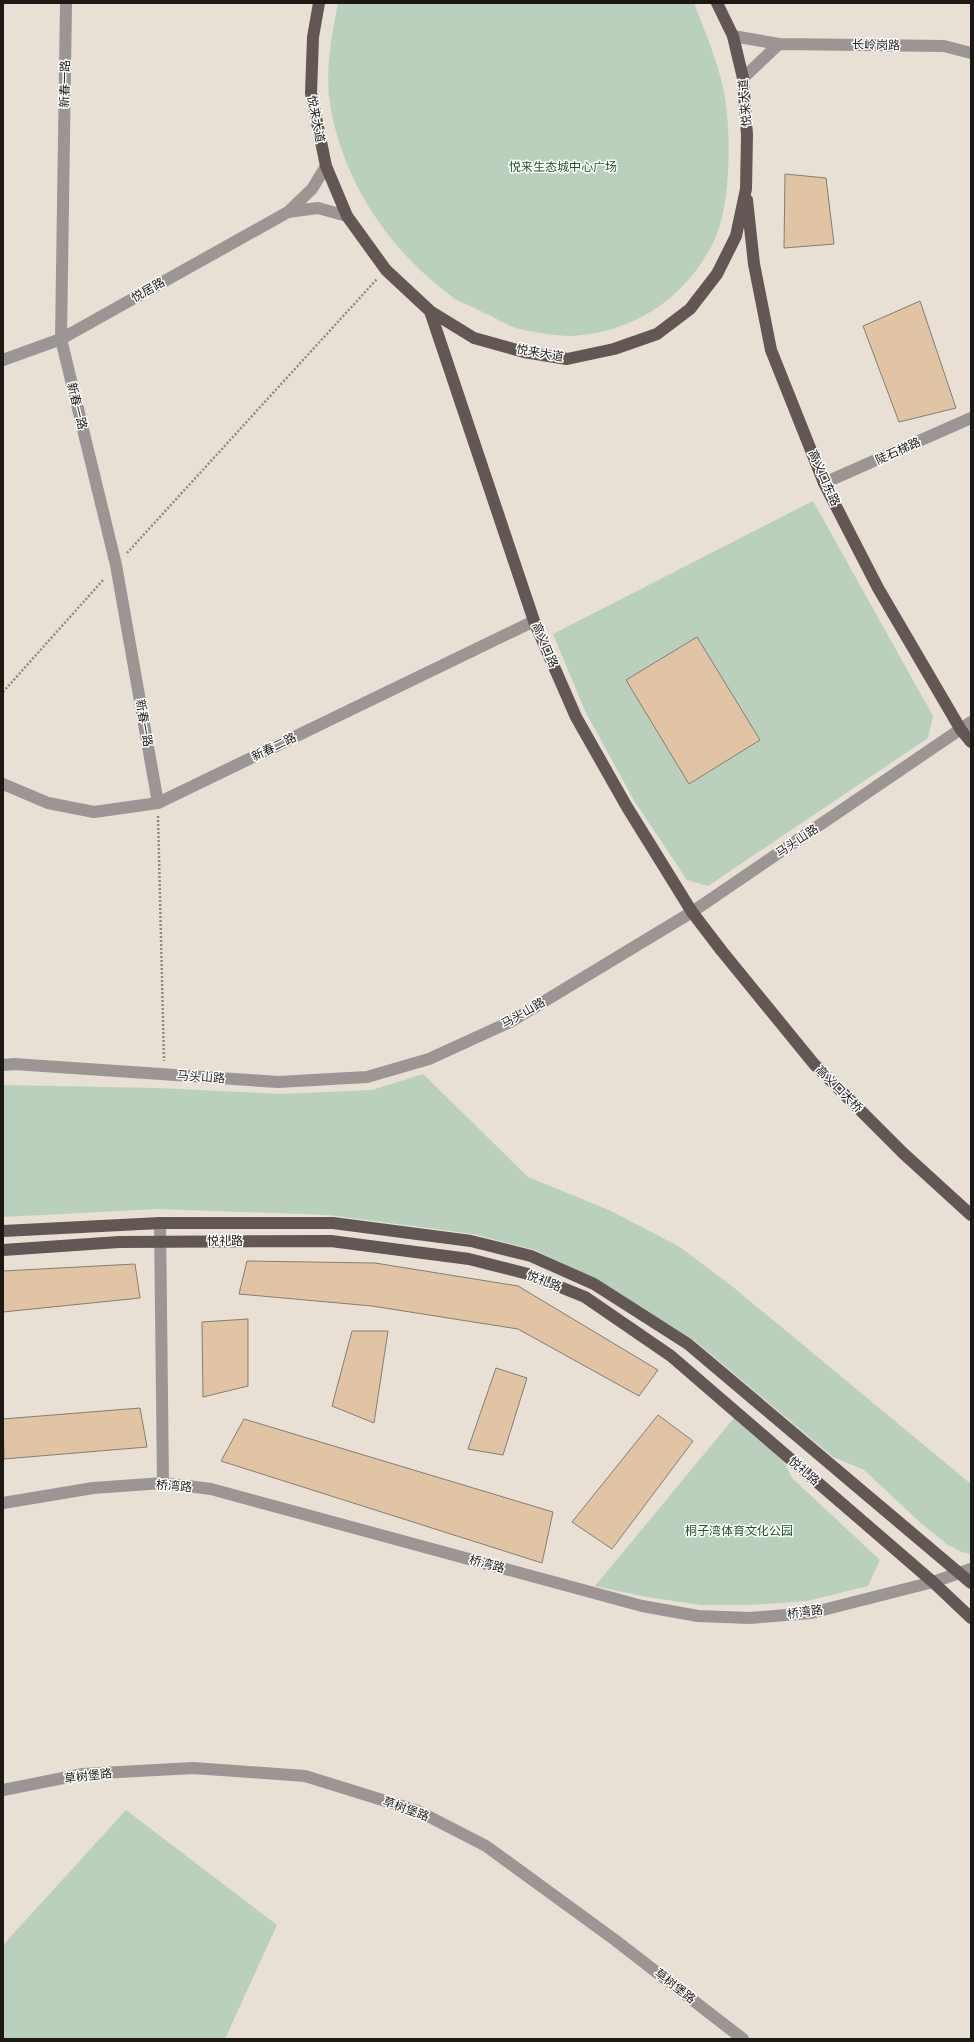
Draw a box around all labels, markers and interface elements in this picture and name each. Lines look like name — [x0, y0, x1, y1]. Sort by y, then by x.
street label: 长岭岗路 — [852, 38, 900, 52]
street label: 新春一路 — [58, 60, 72, 108]
street label: 悦来大道 — [736, 78, 754, 128]
street label: 悦来大道 — [305, 94, 327, 144]
park label: 悦来生态城中心广场 — [509, 160, 617, 174]
street label: 悦居路 — [129, 275, 167, 305]
street label: 悦来大道 — [515, 342, 565, 364]
street label: 新春一路 — [64, 381, 90, 431]
street label: 陡石梯路 — [873, 435, 923, 467]
street label: 高义口东路 — [805, 448, 843, 508]
street label: 高义口路 — [529, 620, 561, 670]
street label: 新春一路 — [133, 698, 155, 748]
street label: 新春二路 — [249, 730, 299, 764]
street label: 马头山路 — [773, 822, 821, 860]
street label: 马头山路 — [499, 995, 547, 1031]
street label: 高义口大桥 — [813, 1063, 865, 1115]
street label: 马头山路 — [177, 1068, 225, 1086]
street label: 悦礼路 — [207, 1234, 243, 1248]
street label: 悦礼路 — [525, 1268, 563, 1294]
street label: 悦礼路 — [786, 1454, 822, 1488]
street label: 桥湾路 — [156, 1478, 192, 1494]
park label: 桐子湾体育文化公园 — [685, 1524, 793, 1538]
street label: 桥湾路 — [468, 1553, 506, 1575]
street label: 桥湾路 — [786, 1603, 824, 1621]
street label: 草树堡路 — [63, 1766, 113, 1786]
street label: 草树堡路 — [381, 1794, 431, 1824]
street label: 草树堡路 — [652, 1966, 698, 2006]

